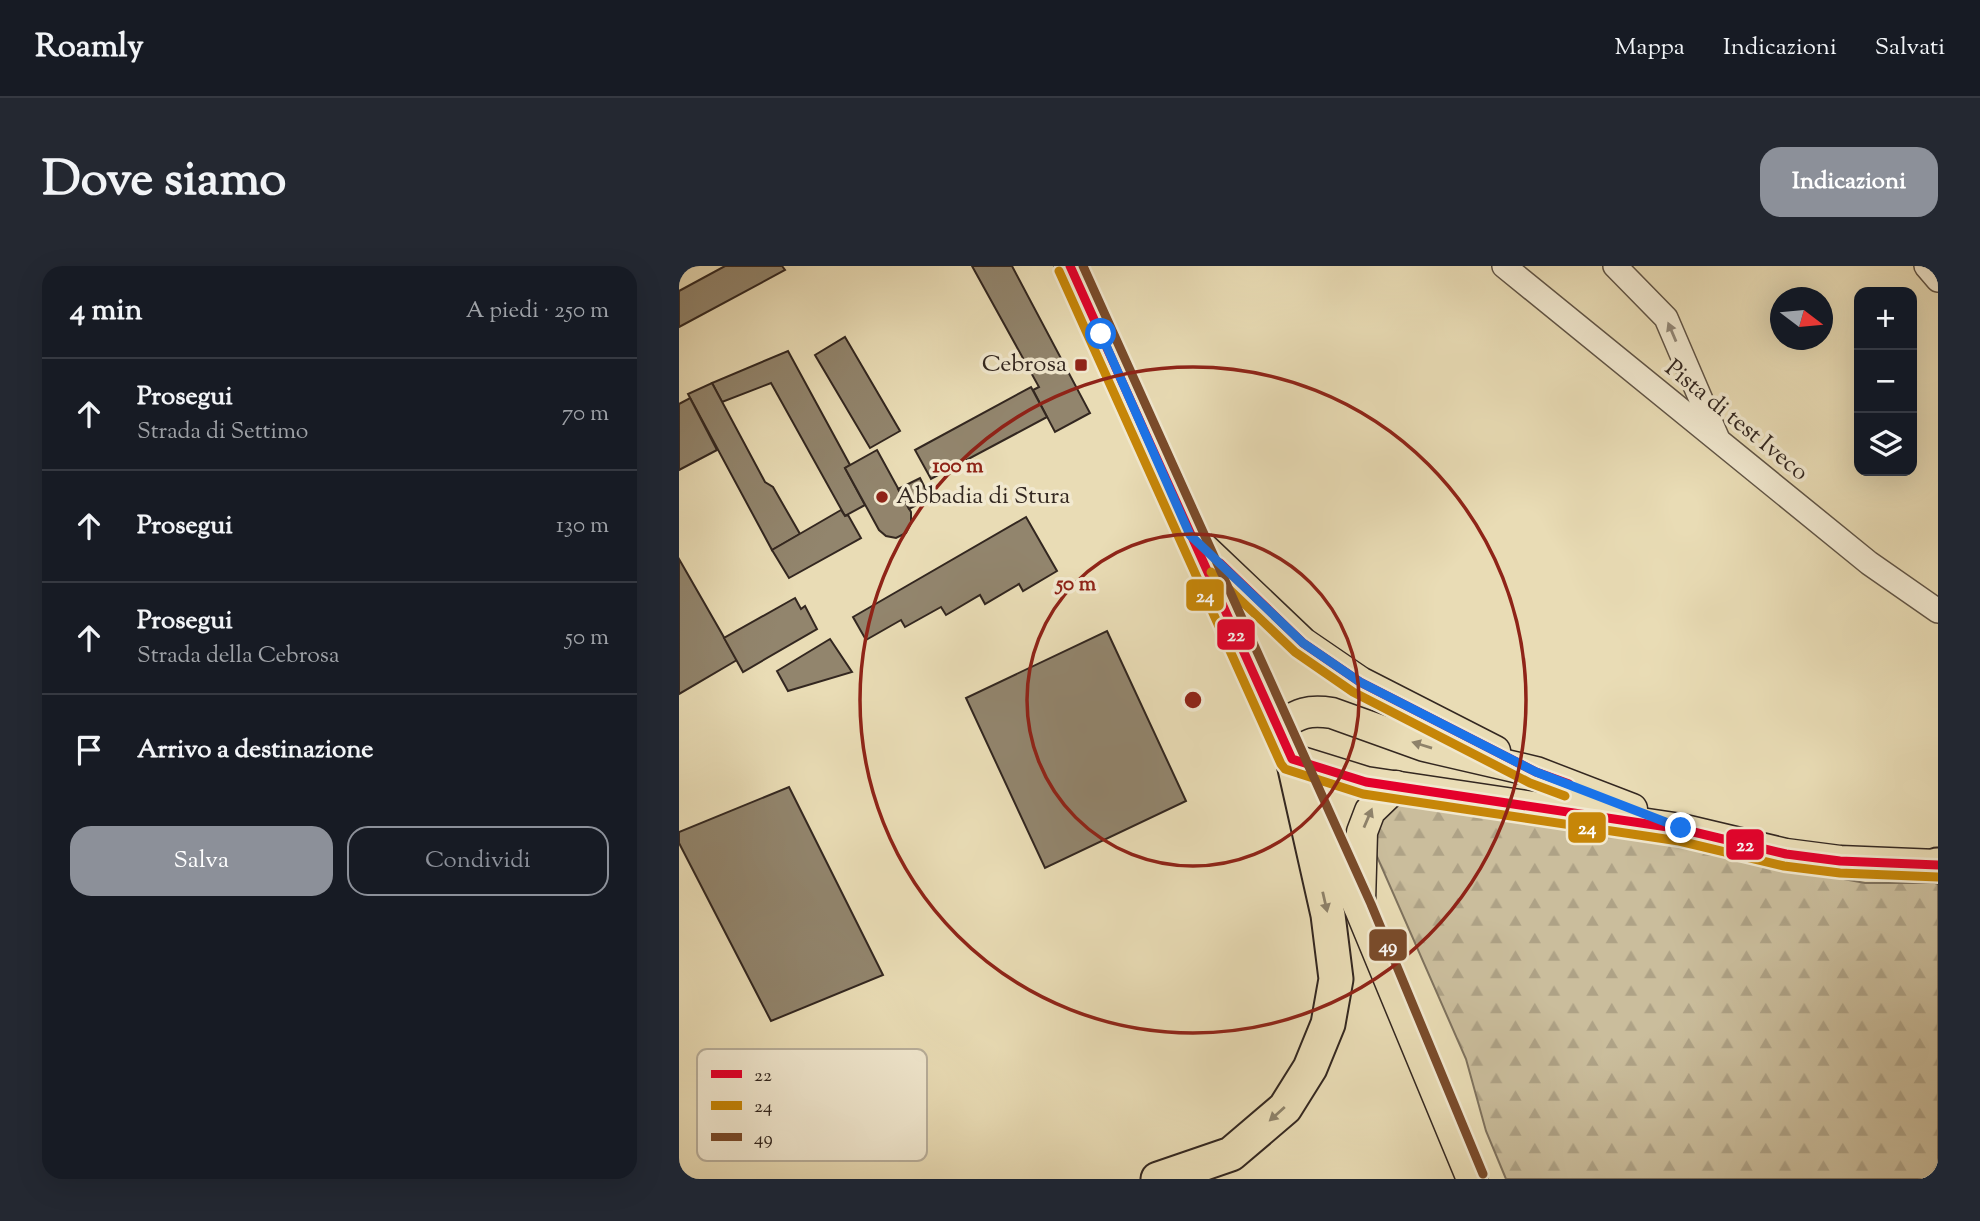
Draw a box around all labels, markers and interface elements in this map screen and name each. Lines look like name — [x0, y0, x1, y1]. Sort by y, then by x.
text: Roamly — [35, 24, 144, 72]
text: Mappa — [1615, 31, 1685, 65]
text: Indicazioni — [1723, 31, 1837, 65]
text: Salvati — [1875, 31, 1945, 65]
text: Dove siamo — [42, 147, 286, 217]
button: Indicazioni — [1760, 147, 1938, 217]
north arrow — [1770, 287, 1833, 350]
map controls — [1854, 287, 1917, 476]
button: + — [1854, 287, 1917, 350]
text: 4 min — [70, 290, 143, 333]
text: A piedi · 250 m — [466, 295, 609, 328]
route start — [1085, 318, 1116, 349]
one-way arrow — [1666, 322, 1678, 342]
place label: Cebrosa — [982, 348, 1067, 382]
button: − — [1854, 350, 1917, 413]
street label: Pista di test Iveco — [1657, 352, 1815, 490]
marker: Cebrosa — [1073, 357, 1089, 373]
text: Prosegui — [137, 379, 233, 416]
icon: ahead — [70, 395, 108, 433]
text: 70 m — [562, 398, 609, 431]
button: layers — [1854, 413, 1917, 476]
text: Strada di Settimo — [137, 416, 308, 449]
text: 100 m — [933, 452, 984, 482]
place label: Abbadia di Stura — [896, 480, 1070, 514]
marker: Abbadia di Stura — [874, 489, 890, 505]
icon: ahead — [70, 507, 108, 545]
text: Prosegui — [137, 508, 233, 545]
text: 130 m — [556, 510, 609, 543]
text: 50 m — [1054, 570, 1097, 600]
line badge: 24 — [1185, 578, 1225, 612]
text: 24 — [1196, 584, 1215, 611]
text: Prosegui — [137, 603, 233, 640]
line badge: 22 — [1216, 618, 1256, 651]
icon: ahead — [70, 619, 108, 657]
text: 50 m — [565, 622, 609, 655]
text: 22 — [1227, 623, 1245, 650]
text: Strada della Cebrosa — [137, 640, 340, 673]
centre of rings — [1181, 688, 1205, 712]
icon: arrive — [70, 731, 108, 769]
text: Arrivo a destinazione — [137, 732, 373, 769]
one-way arrow — [1411, 739, 1432, 749]
one-way arrow — [1362, 808, 1374, 828]
line badge: 24 — [1567, 811, 1607, 844]
route end — [1665, 812, 1696, 843]
text: 24 — [1578, 816, 1597, 843]
button: Salva — [70, 826, 333, 896]
button: Condividi — [347, 826, 609, 896]
line badge: 22 — [1725, 828, 1765, 861]
text: 22 — [1736, 833, 1754, 860]
one-way arrow — [1320, 891, 1331, 913]
line badge: 49 — [1368, 928, 1408, 962]
text: 49 — [1378, 934, 1397, 961]
legend — [697, 1049, 927, 1161]
text: 22 — [754, 1063, 772, 1090]
text: 24 — [754, 1094, 773, 1121]
one-way arrow — [1269, 1106, 1286, 1121]
text: 49 — [754, 1126, 773, 1153]

